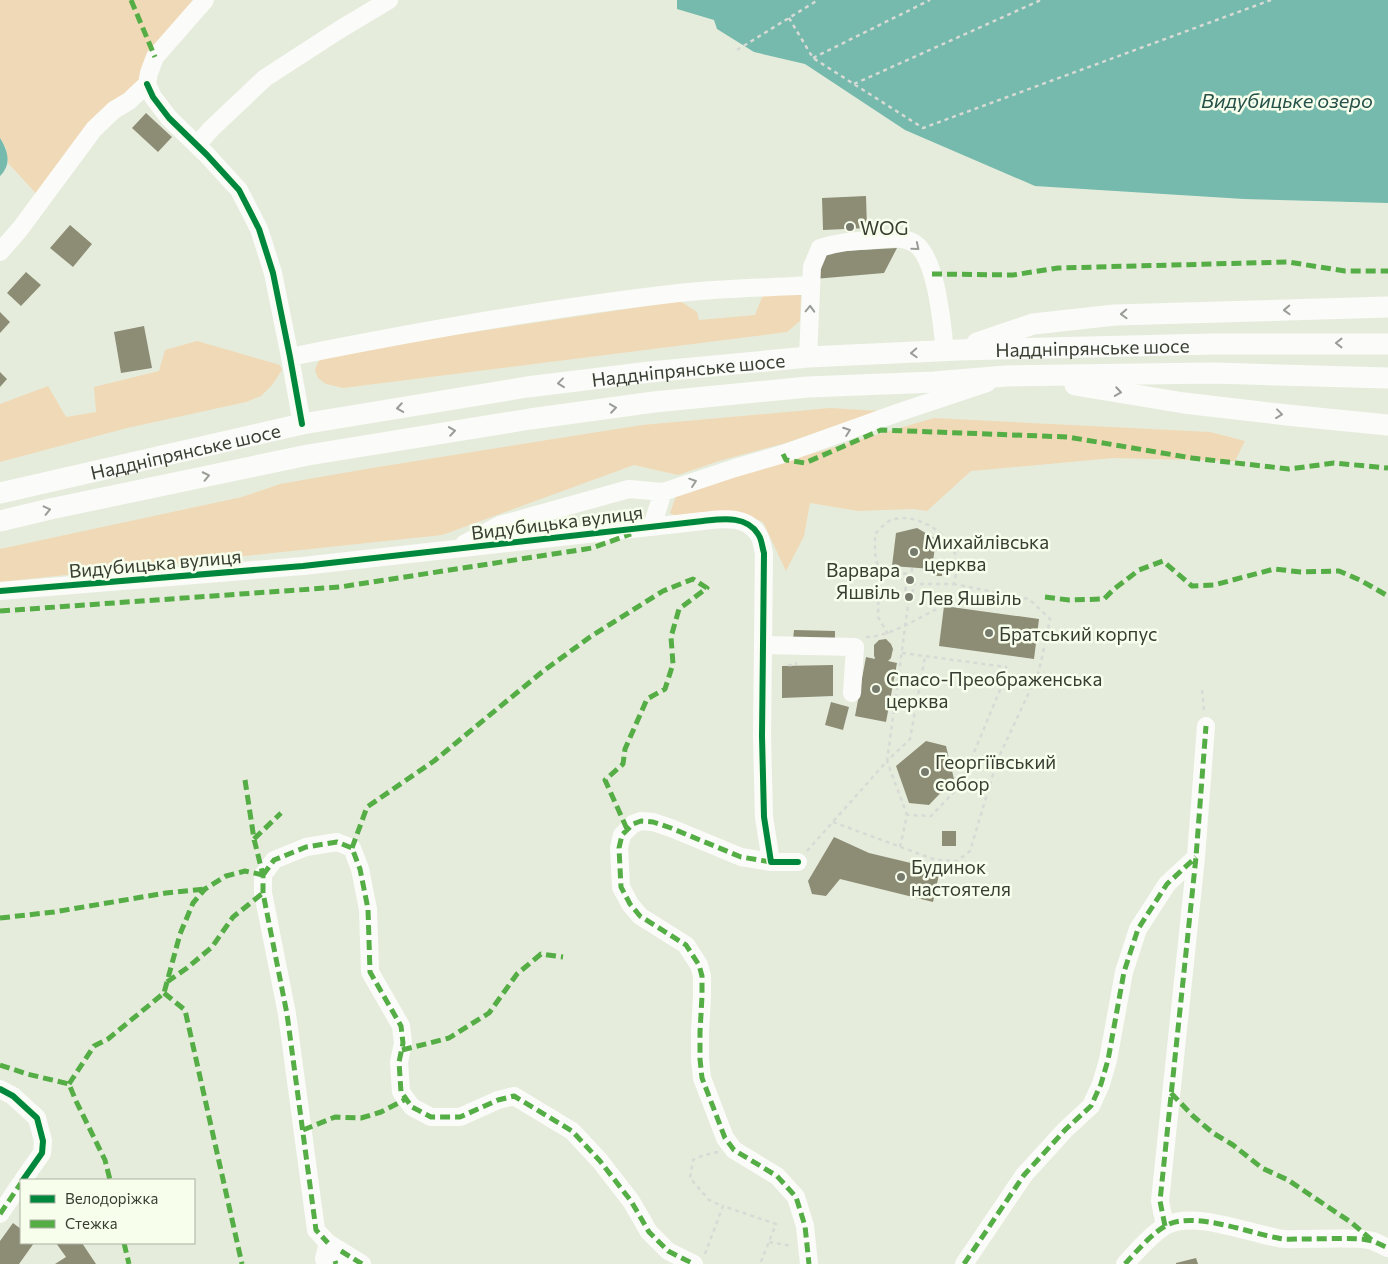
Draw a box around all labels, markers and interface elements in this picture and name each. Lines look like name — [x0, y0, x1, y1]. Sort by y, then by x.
water label: Видубицьке озеро — [1201, 88, 1373, 112]
place label: WOG — [860, 216, 908, 239]
marker: WOG — [844, 221, 856, 233]
one-way arrow — [911, 242, 920, 251]
one-way arrow — [805, 304, 815, 312]
one-way arrow — [1283, 304, 1291, 315]
one-way arrow — [1120, 309, 1128, 320]
street label: Наддніпрянське шосе — [995, 333, 1190, 361]
one-way arrow — [1335, 338, 1343, 348]
one-way arrow — [910, 347, 918, 358]
street label: Наддніпрянське шосе — [590, 348, 786, 391]
one-way arrow — [557, 377, 565, 388]
one-way arrow — [1113, 387, 1122, 397]
one-way arrow — [396, 402, 405, 412]
one-way arrow — [609, 403, 617, 414]
one-way arrow — [1275, 408, 1283, 419]
street label: Наддніпрянське шосе — [88, 418, 283, 484]
one-way arrow — [448, 427, 457, 437]
one-way arrow — [842, 427, 851, 437]
one-way arrow — [202, 472, 211, 482]
one-way arrow — [688, 478, 696, 488]
street label: Видубицька вулиця — [470, 500, 644, 544]
one-way arrow — [43, 505, 52, 516]
place label: Михайлівська церква — [924, 530, 1049, 575]
street label: Видубицька вулиця — [68, 544, 242, 582]
marker: Михайлівська церква — [908, 546, 920, 558]
place label: Варвара Яшвіль — [826, 558, 900, 603]
marker: Варвара Яшвіль — [904, 574, 916, 586]
place label: Лев Яшвіль — [919, 586, 1021, 609]
marker: Лев Яшвіль — [903, 591, 915, 603]
place label: Братський корпус — [999, 622, 1157, 645]
marker: Братський корпус — [983, 627, 995, 639]
place label: Спасо-Преображенська церква — [886, 667, 1102, 712]
marker: Спасо-Преображенська церква — [870, 683, 882, 695]
place label: Георгіївський собор — [935, 750, 1056, 795]
marker: Георгіївський собор — [919, 766, 931, 778]
place label: Будинок настоятеля — [911, 855, 1011, 900]
marker: Будинок настоятеля — [895, 871, 907, 883]
legend — [20, 1179, 195, 1244]
text: Велодоріжка — [65, 1189, 158, 1207]
text: Стежка — [65, 1214, 118, 1232]

